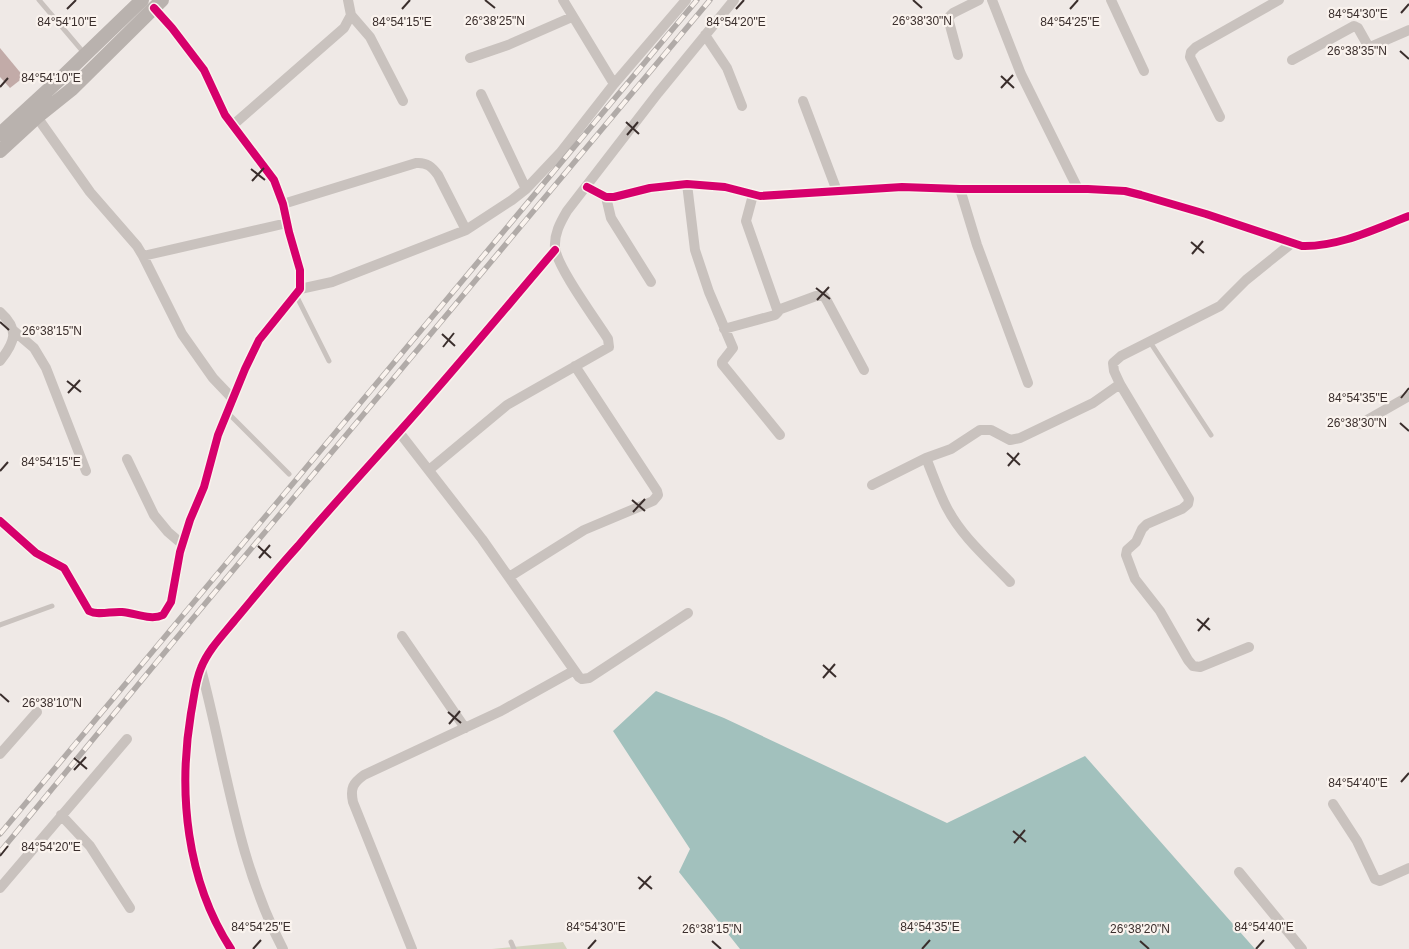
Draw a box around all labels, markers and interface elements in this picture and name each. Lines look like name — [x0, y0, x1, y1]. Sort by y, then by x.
text: 84°54'30"E — [1328, 7, 1388, 21]
text: 26°38'25"N — [465, 14, 525, 28]
text: 26°38'30"N — [892, 14, 952, 28]
text: 84°54'10"E — [37, 15, 97, 29]
text: 84°54'15"E — [372, 15, 432, 29]
text: 84°54'20"E — [706, 15, 766, 29]
text: 84°54'25"E — [1040, 15, 1100, 29]
text: 26°38'35"N — [1327, 44, 1387, 58]
text: 84°54'10"E — [21, 71, 81, 85]
text: 26°38'15"N — [22, 324, 82, 338]
text: 84°54'35"E — [1328, 391, 1388, 405]
text: 26°38'30"N — [1327, 416, 1387, 430]
text: 84°54'15"E — [21, 455, 81, 469]
text: 26°38'10"N — [22, 696, 82, 710]
text: 84°54'40"E — [1328, 776, 1388, 790]
text: 84°54'20"E — [21, 840, 81, 854]
text: 84°54'25"E — [231, 920, 291, 934]
text: 84°54'30"E — [566, 920, 626, 934]
text: 84°54'35"E — [900, 920, 960, 934]
text: 84°54'40"E — [1234, 920, 1294, 934]
text: 26°38'15"N — [682, 922, 742, 936]
text: 26°38'20"N — [1110, 922, 1170, 936]

